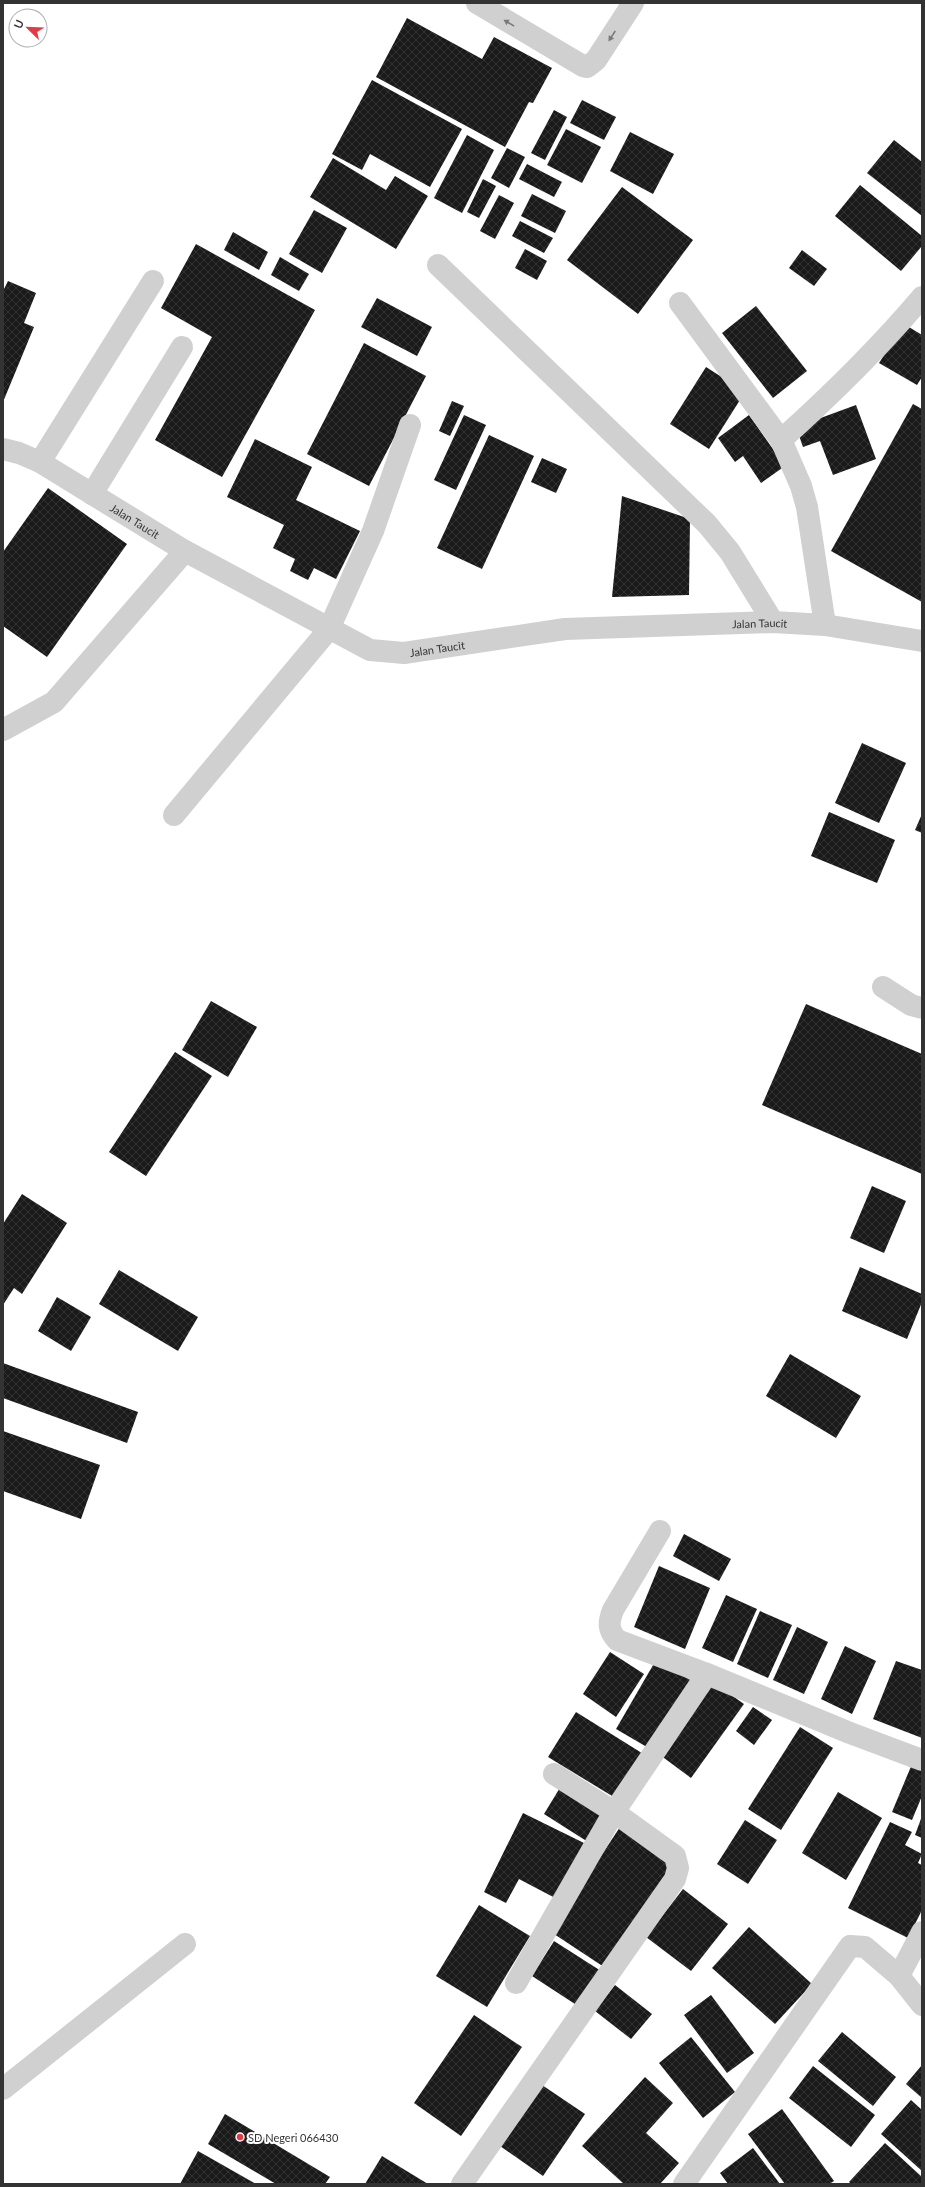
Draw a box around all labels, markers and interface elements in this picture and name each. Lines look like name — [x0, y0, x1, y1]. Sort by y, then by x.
north arrow — [8, 8, 48, 48]
text: U — [11, 18, 26, 30]
one-way arrow — [503, 19, 515, 26]
one-way arrow — [608, 31, 616, 41]
street label: Jalan Taucit — [108, 500, 162, 540]
street label: Jalan Taucit — [732, 615, 788, 630]
street label: Jalan Taucit — [409, 638, 466, 659]
place label: SD Negeri 066430 — [248, 2131, 339, 2144]
marker: SD Negeri 066430 — [235, 2132, 245, 2142]

